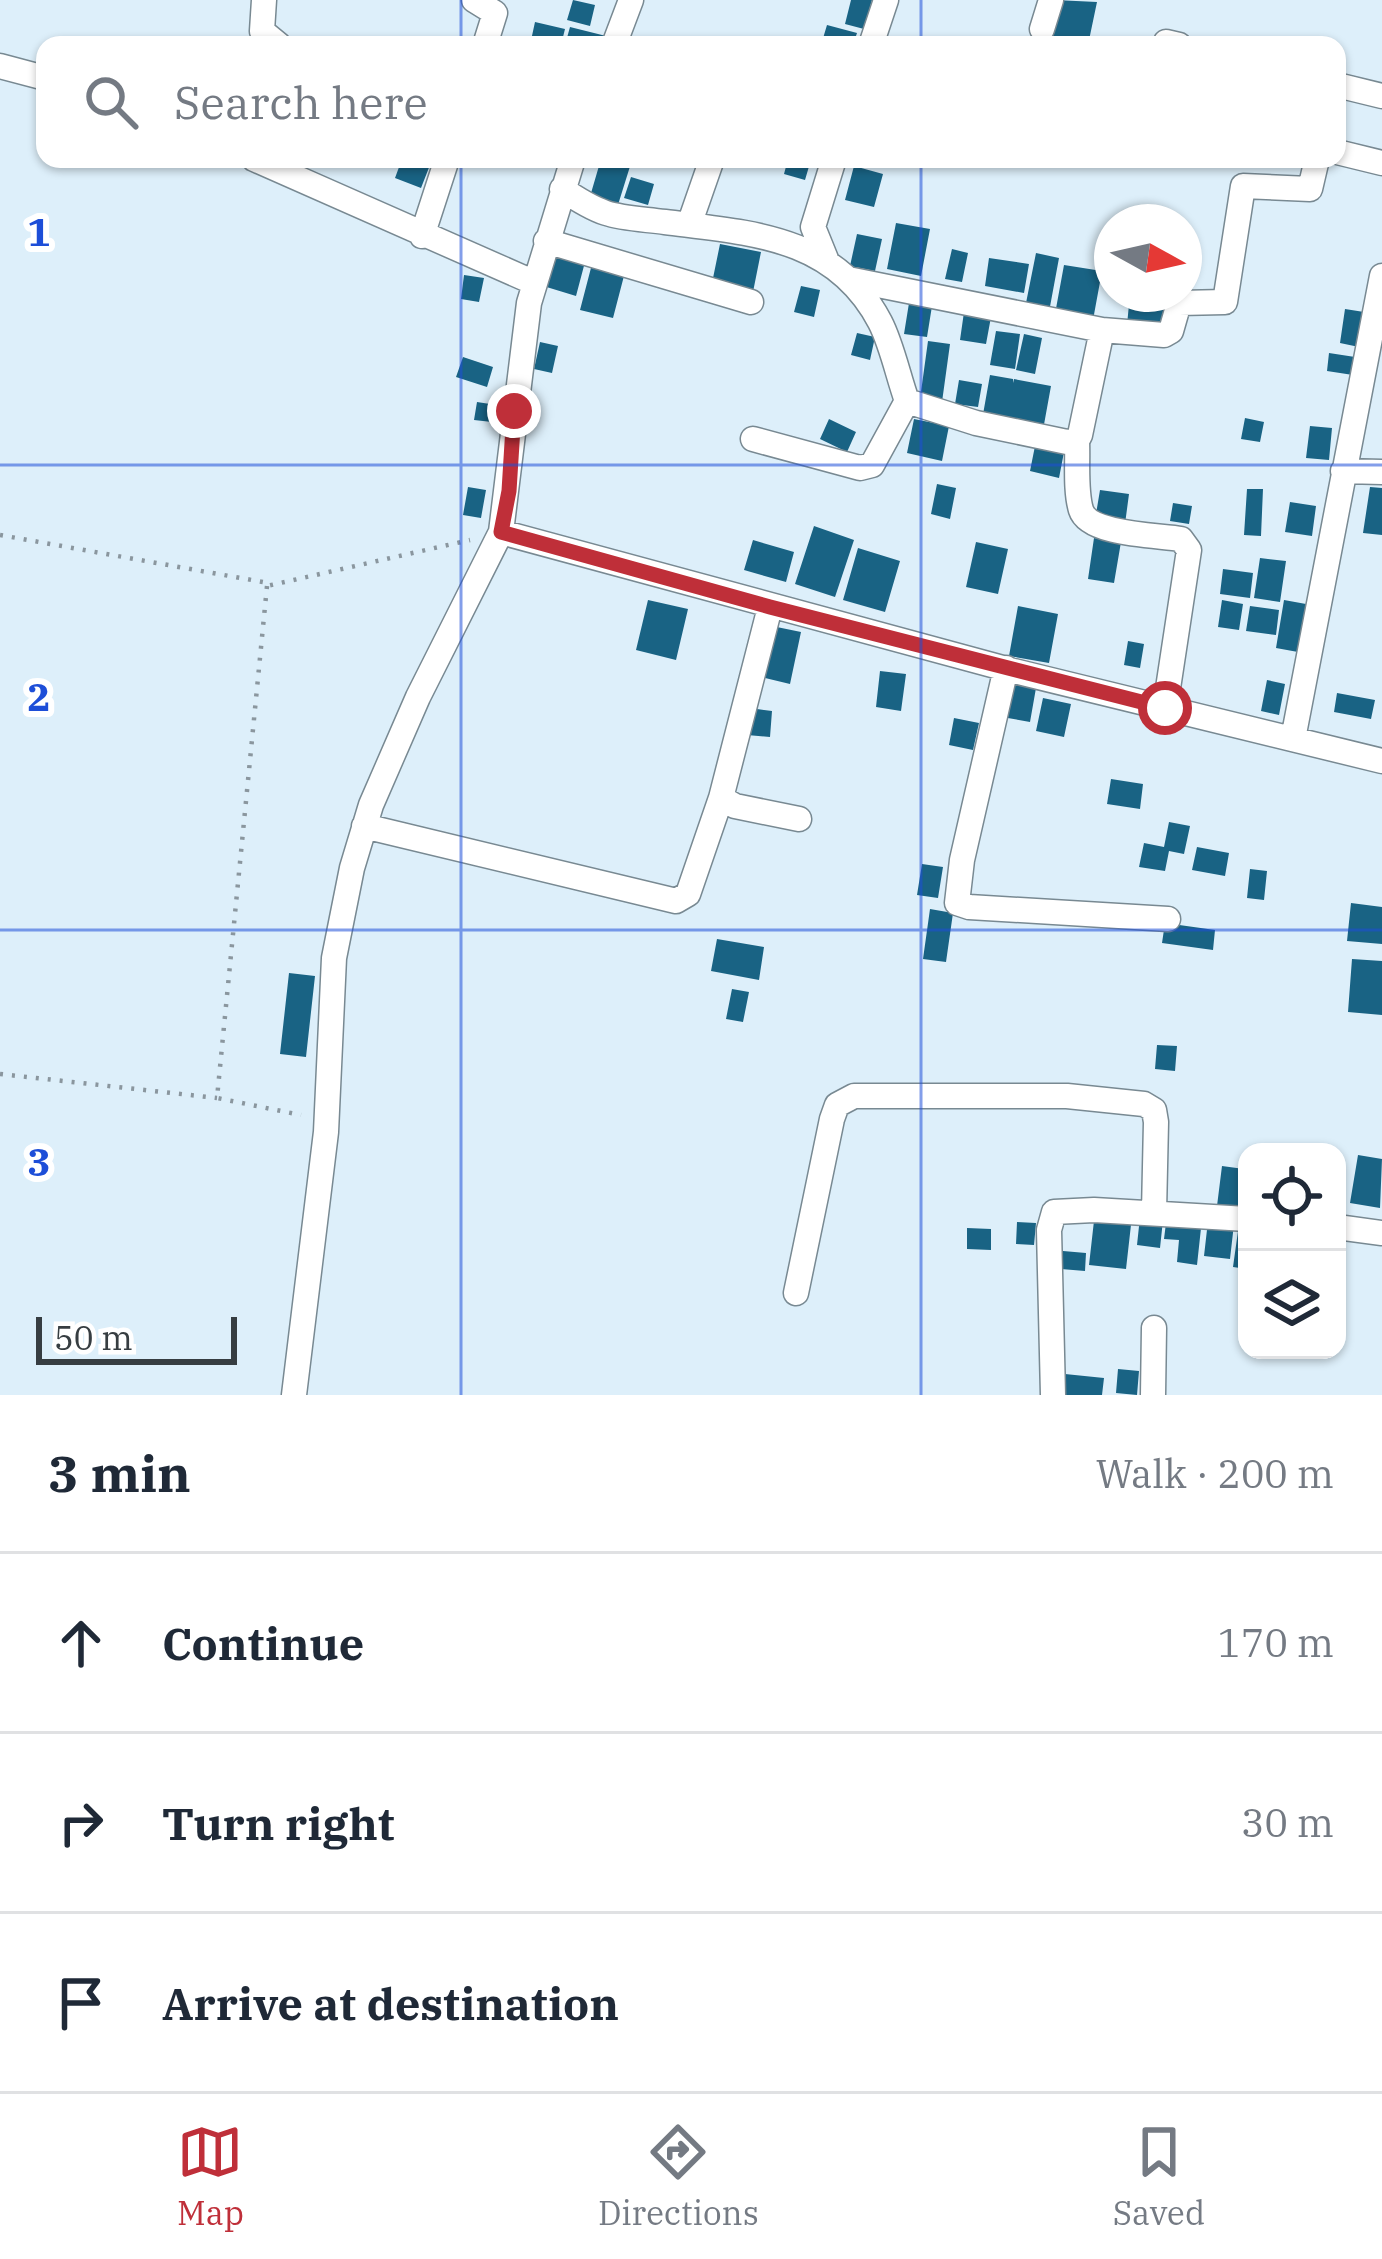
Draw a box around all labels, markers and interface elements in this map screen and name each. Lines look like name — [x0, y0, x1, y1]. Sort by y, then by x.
search box — [36, 36, 1346, 168]
icon: search — [78, 69, 144, 135]
text: Search here — [174, 73, 428, 131]
north arrow — [1094, 204, 1202, 312]
text: 1 — [27, 206, 51, 257]
route end — [487, 384, 541, 438]
text: 2 — [27, 671, 51, 722]
route start — [1138, 681, 1192, 735]
text: 3 — [27, 1136, 51, 1187]
map controls — [1238, 1143, 1346, 1359]
button: locate — [1238, 1143, 1346, 1251]
button: layers — [1238, 1251, 1346, 1359]
scale bar — [36, 1311, 237, 1364]
text: 50 m — [54, 1316, 133, 1359]
text: 3 min — [48, 1440, 191, 1506]
text: Walk · 200 m — [1096, 1448, 1334, 1499]
icon: ahead — [48, 1610, 114, 1676]
text: Continue — [162, 1614, 364, 1672]
text: 170 m — [1218, 1617, 1334, 1668]
icon: right — [48, 1790, 114, 1856]
text: Turn right — [162, 1794, 394, 1852]
text: 30 m — [1241, 1797, 1334, 1848]
icon: arrive — [48, 1970, 114, 2036]
text: Arrive at destination — [162, 1974, 619, 2032]
tab: Map — [177, 2119, 244, 2234]
tab: Directions — [598, 2119, 759, 2234]
tab: Saved — [1113, 2119, 1205, 2234]

